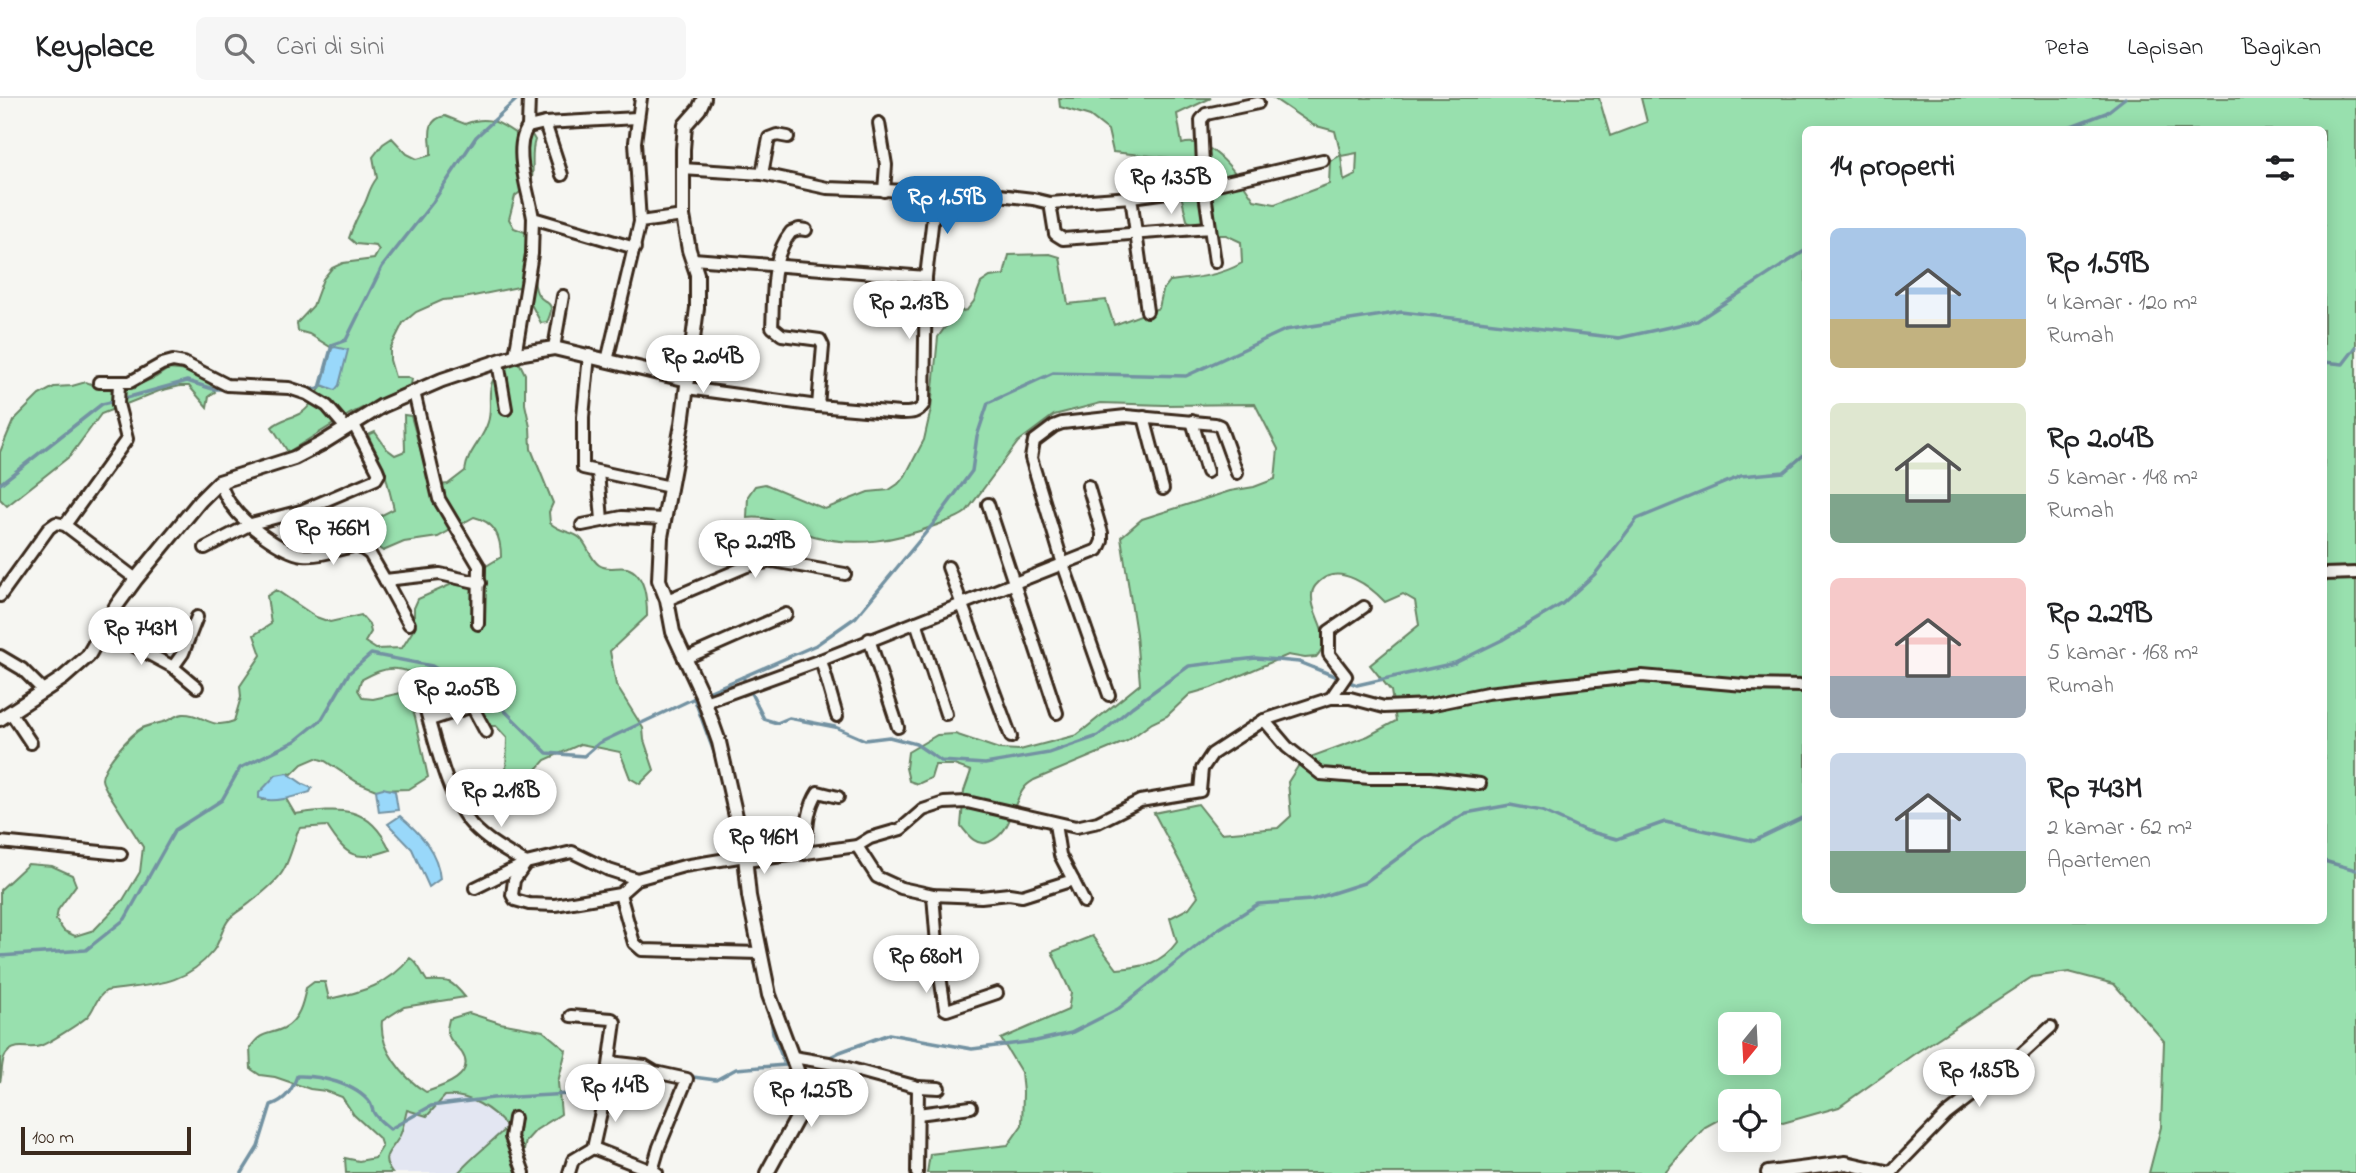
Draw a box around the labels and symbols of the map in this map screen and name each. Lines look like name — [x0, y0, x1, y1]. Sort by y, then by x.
pin: Rp 1.35B — [1099, 156, 1243, 216]
pin: Rp 1.59B — [875, 176, 1019, 236]
pin: Rp 2.13B — [837, 282, 981, 341]
pin: Rp 2.04B — [631, 336, 775, 395]
pin: Rp 766M — [268, 508, 398, 567]
pin: Rp 2.29B — [683, 520, 827, 580]
pin: Rp 743M — [76, 608, 206, 667]
pin: Rp 2.05B — [385, 668, 529, 727]
pin: Rp 2.18B — [429, 770, 573, 829]
pin: Rp 916M — [699, 816, 829, 876]
pin: Rp 680M — [861, 936, 991, 995]
north arrow — [1718, 1012, 1782, 1074]
pin: Rp 1.85B — [1907, 1049, 2051, 1109]
pin: Rp 1.4B — [550, 1065, 680, 1124]
pin: Rp 1.25B — [739, 1070, 883, 1129]
scale bar — [21, 1124, 191, 1156]

